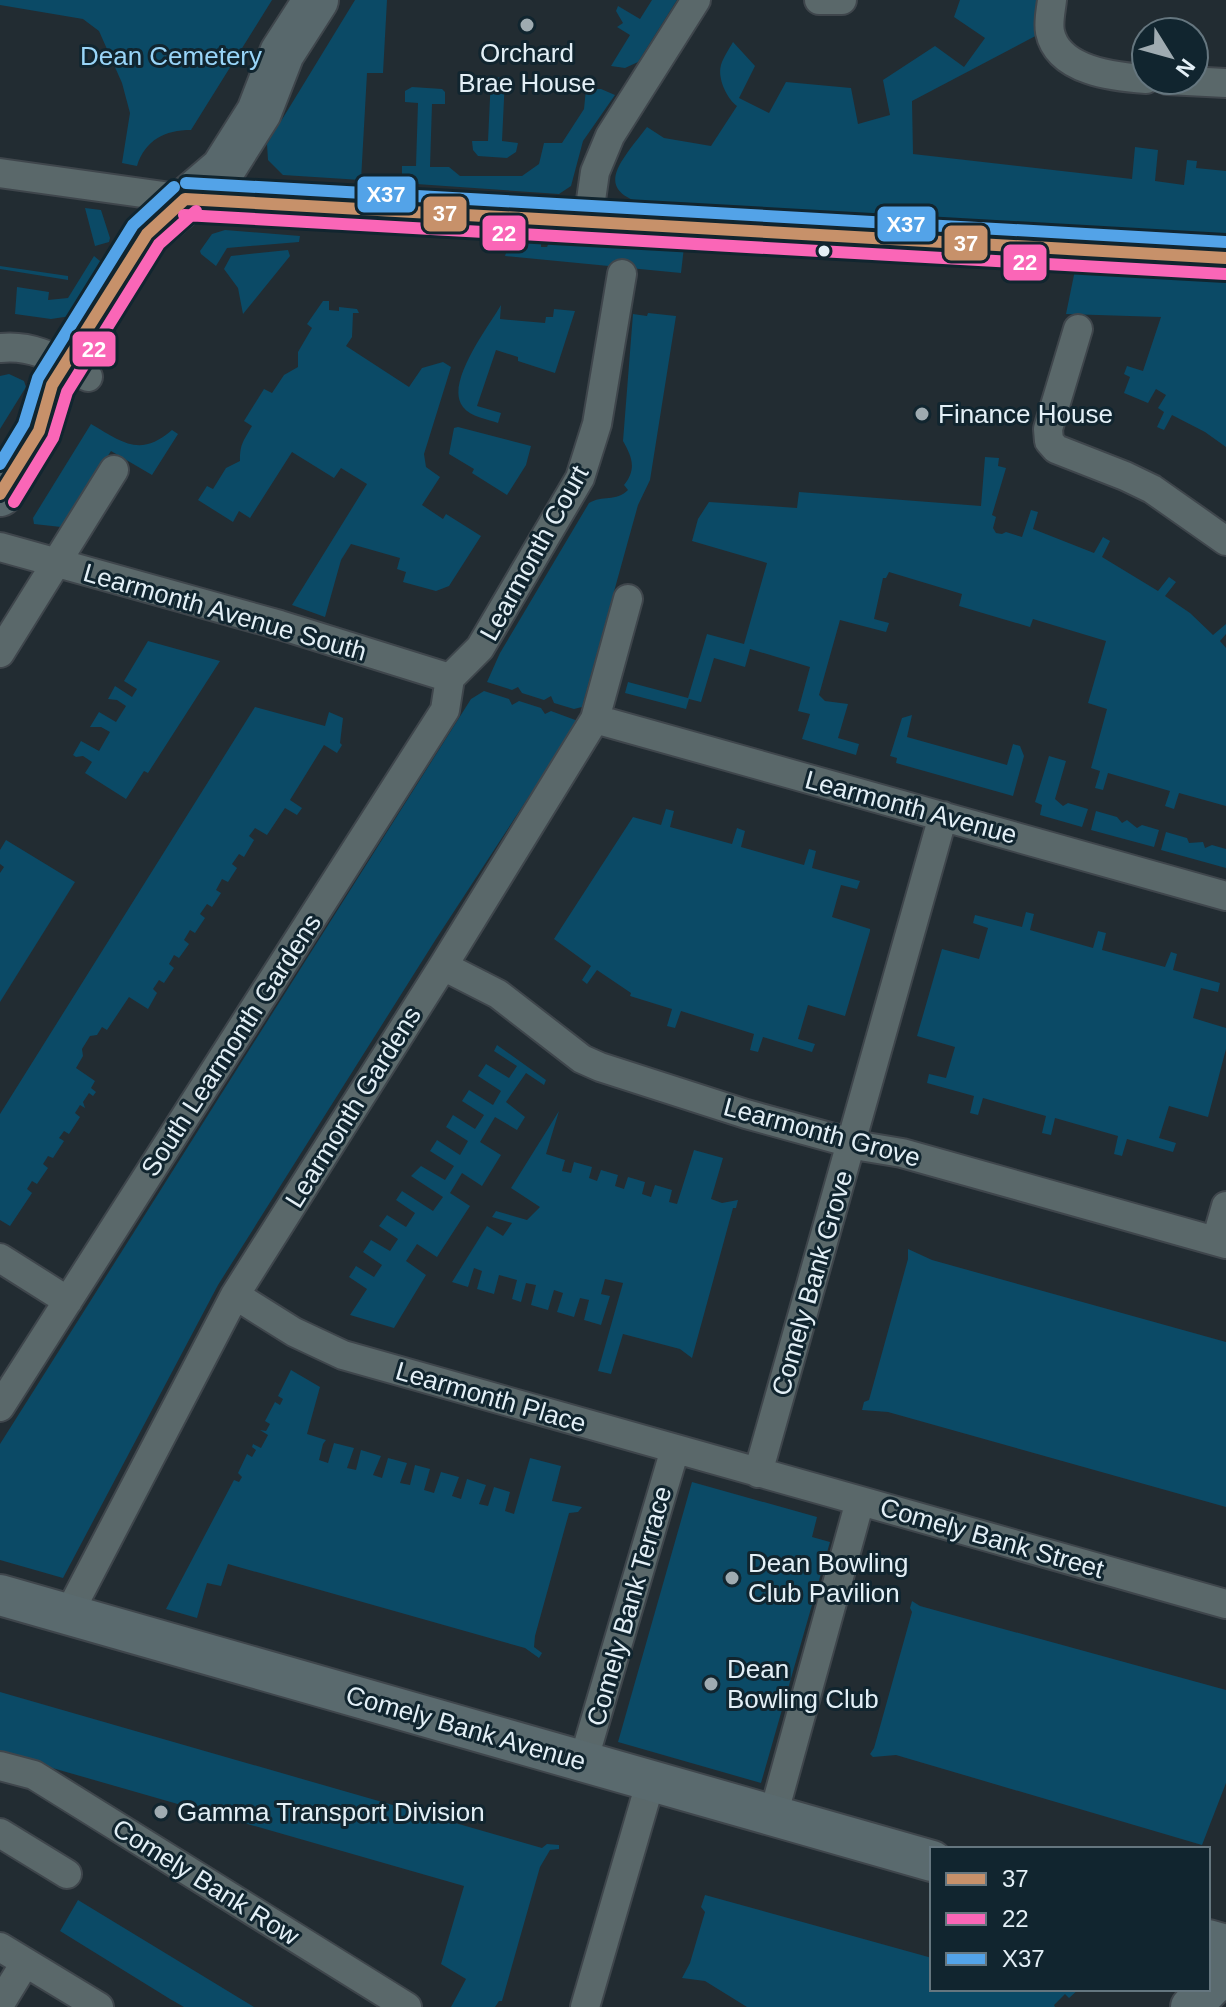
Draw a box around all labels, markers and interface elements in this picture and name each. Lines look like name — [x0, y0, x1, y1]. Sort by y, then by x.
marker: Orchard Brae House — [518, 16, 536, 34]
north arrow — [1130, 16, 1210, 96]
place label: Orchard Brae House — [458, 38, 596, 98]
park label: Dean Cemetery — [80, 41, 262, 71]
text: N — [1171, 54, 1200, 82]
line badge: X37 — [356, 175, 417, 214]
text: X37 — [366, 182, 406, 207]
line badge: 37 — [422, 195, 468, 233]
text: 37 — [433, 201, 457, 226]
line badge: X37 — [876, 205, 937, 243]
text: X37 — [886, 212, 926, 237]
line badge: 22 — [481, 214, 527, 252]
text: 22 — [492, 221, 516, 246]
line badge: 37 — [943, 224, 989, 262]
text: 37 — [954, 231, 978, 256]
unlabelled marker — [816, 243, 832, 259]
line badge: 22 — [1002, 243, 1048, 282]
text: 22 — [1013, 250, 1037, 275]
line badge: 22 — [71, 330, 117, 368]
text: 22 — [82, 337, 106, 362]
place label: Finance House — [938, 399, 1113, 429]
marker: Finance House — [913, 405, 931, 423]
street label: Learmonth Court — [474, 460, 595, 646]
street label: Learmonth Avenue South — [80, 557, 370, 667]
street label: Learmonth Avenue — [802, 764, 1020, 850]
street label: South Learmonth Gardens — [135, 908, 327, 1182]
street label: Learmonth Gardens — [279, 1001, 427, 1213]
street label: Learmonth Grove — [720, 1091, 924, 1173]
street label: Comely Bank Grove — [766, 1167, 858, 1399]
street label: Learmonth Place — [392, 1355, 590, 1439]
street label: Comely Bank Terrace — [580, 1483, 678, 1729]
street label: Comely Bank Street — [877, 1492, 1108, 1584]
place label: Dean Bowling Club Pavilion — [748, 1548, 908, 1608]
marker: Dean Bowling Club Pavilion — [723, 1569, 741, 1587]
place label: Dean Bowling Club — [727, 1654, 879, 1714]
marker: Dean Bowling Club — [702, 1675, 720, 1693]
street label: Comely Bank Avenue — [343, 1679, 589, 1777]
place label: Gamma Transport Division — [177, 1797, 485, 1827]
marker: Gamma Transport Division — [152, 1803, 170, 1821]
street label: Comely Bank Row — [107, 1813, 305, 1951]
legend — [930, 1847, 1210, 1991]
text: 37 — [1002, 1865, 1029, 1892]
text: 22 — [1002, 1905, 1029, 1932]
text: X37 — [1002, 1945, 1045, 1972]

